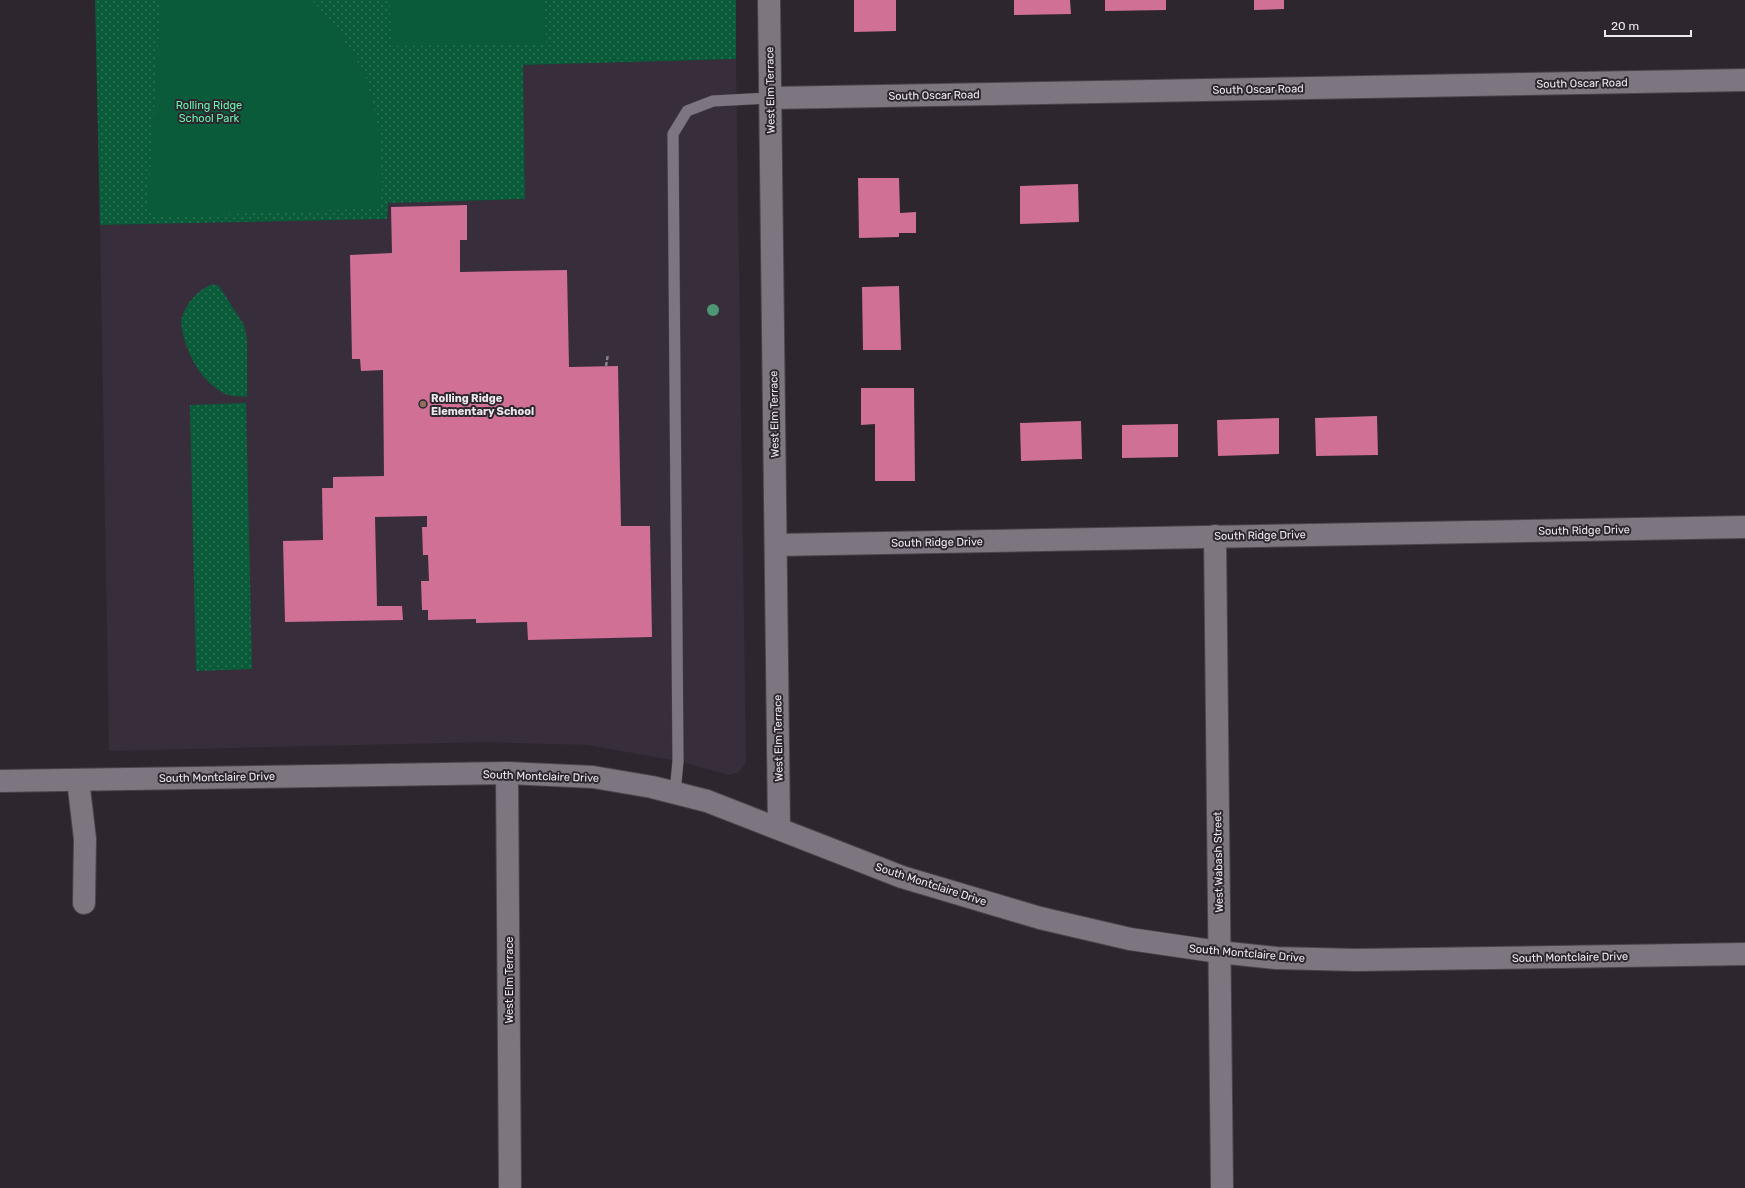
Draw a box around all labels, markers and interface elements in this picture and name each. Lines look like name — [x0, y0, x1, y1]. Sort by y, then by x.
scale bar — [1605, 12, 1691, 38]
text: 20 m — [1611, 19, 1639, 33]
street label: West Elm Terrace — [763, 46, 778, 134]
street label: South Oscar Road — [1536, 76, 1628, 91]
street label: South Oscar Road — [1212, 82, 1304, 97]
street label: South Oscar Road — [888, 88, 980, 103]
park label: Rolling Ridge School Park — [176, 99, 242, 125]
street label: West Elm Terrace — [767, 370, 782, 458]
place label: Rolling Ridge Elementary School — [431, 392, 534, 418]
marker: Rolling Ridge Elementary School — [418, 399, 428, 409]
street label: South Ridge Drive — [1538, 523, 1630, 538]
street label: South Ridge Drive — [1214, 528, 1306, 543]
street label: South Ridge Drive — [891, 535, 983, 550]
street label: West Elm Terrace — [771, 694, 786, 782]
street label: South Montclaire Drive — [483, 768, 599, 785]
street label: South Montclaire Drive — [159, 770, 275, 785]
street label: West Wabash Street — [1211, 811, 1226, 913]
street label: South Montclaire Drive — [874, 860, 988, 909]
street label: West Elm Terrace — [503, 937, 516, 1023]
street label: South Montclaire Drive — [1188, 942, 1305, 965]
street label: South Montclaire Drive — [1512, 950, 1628, 965]

